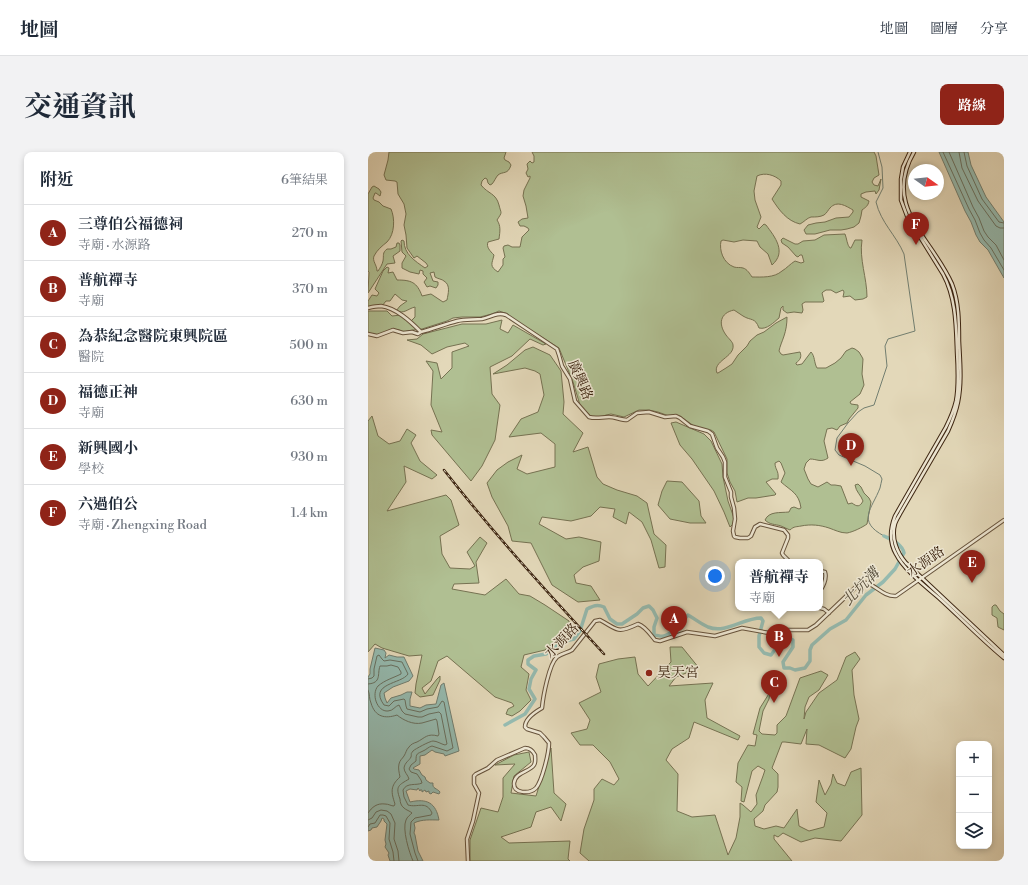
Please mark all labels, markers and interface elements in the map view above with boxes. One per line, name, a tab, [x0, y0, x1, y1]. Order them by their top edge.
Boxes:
text: 地圖	[20, 18, 58, 42]
text: 地圖	[880, 20, 908, 38]
text: 圖層	[930, 20, 958, 38]
text: 分享	[980, 20, 1008, 38]
button: 路線	[940, 84, 1004, 125]
text: 交通資訊	[24, 90, 136, 125]
north arrow	[908, 164, 944, 200]
text: 附近	[40, 169, 74, 191]
text: 6筆結果	[281, 172, 328, 188]
pin: F	[903, 212, 929, 245]
text: 三尊伯公福德祠	[78, 215, 183, 234]
text: A	[48, 225, 58, 241]
text: 270 m	[292, 225, 328, 241]
text: 寺廟 · 水源路	[78, 237, 151, 253]
text: 普航禪寺	[78, 271, 138, 290]
text: B	[48, 281, 58, 297]
text: 370 m	[292, 281, 328, 297]
text: 寺廟	[78, 293, 104, 309]
text: 為恭紀念醫院東興院區	[78, 327, 228, 346]
text: C	[48, 337, 58, 353]
text: 500 m	[290, 337, 328, 353]
text: 醫院	[78, 349, 104, 365]
street label: 廣興路	[564, 357, 596, 403]
text: 福德正神	[78, 383, 138, 402]
text: D	[48, 393, 58, 409]
text: 630 m	[290, 393, 328, 409]
text: 寺廟	[78, 405, 104, 421]
pin: D	[838, 433, 864, 466]
text: 新興國小	[78, 439, 138, 458]
text: E	[48, 449, 58, 465]
text: 930 m	[290, 449, 328, 465]
text: 學校	[78, 461, 104, 477]
text: 六過伯公	[78, 495, 138, 514]
text: F	[48, 505, 58, 521]
text: 1.4 km	[291, 505, 328, 521]
text: 寺廟 · Zhengxing Road	[78, 517, 207, 533]
street label: 水源路	[904, 543, 948, 581]
pin: E	[959, 550, 985, 583]
popup	[735, 559, 823, 611]
water label: 北坑溝	[839, 563, 885, 610]
your location	[705, 566, 725, 586]
text: 普航禪寺	[749, 568, 809, 587]
text: 寺廟	[749, 590, 775, 606]
pin: A	[661, 606, 687, 639]
street label: 水源路	[541, 620, 583, 662]
pin: B	[766, 624, 792, 657]
place label: 昊天宮	[657, 664, 699, 682]
marker: 昊天宮	[644, 668, 654, 678]
pin: C	[761, 670, 787, 703]
map controls	[956, 741, 992, 849]
button: +	[956, 741, 992, 777]
button: −	[956, 777, 992, 813]
button: layers	[956, 813, 992, 849]

